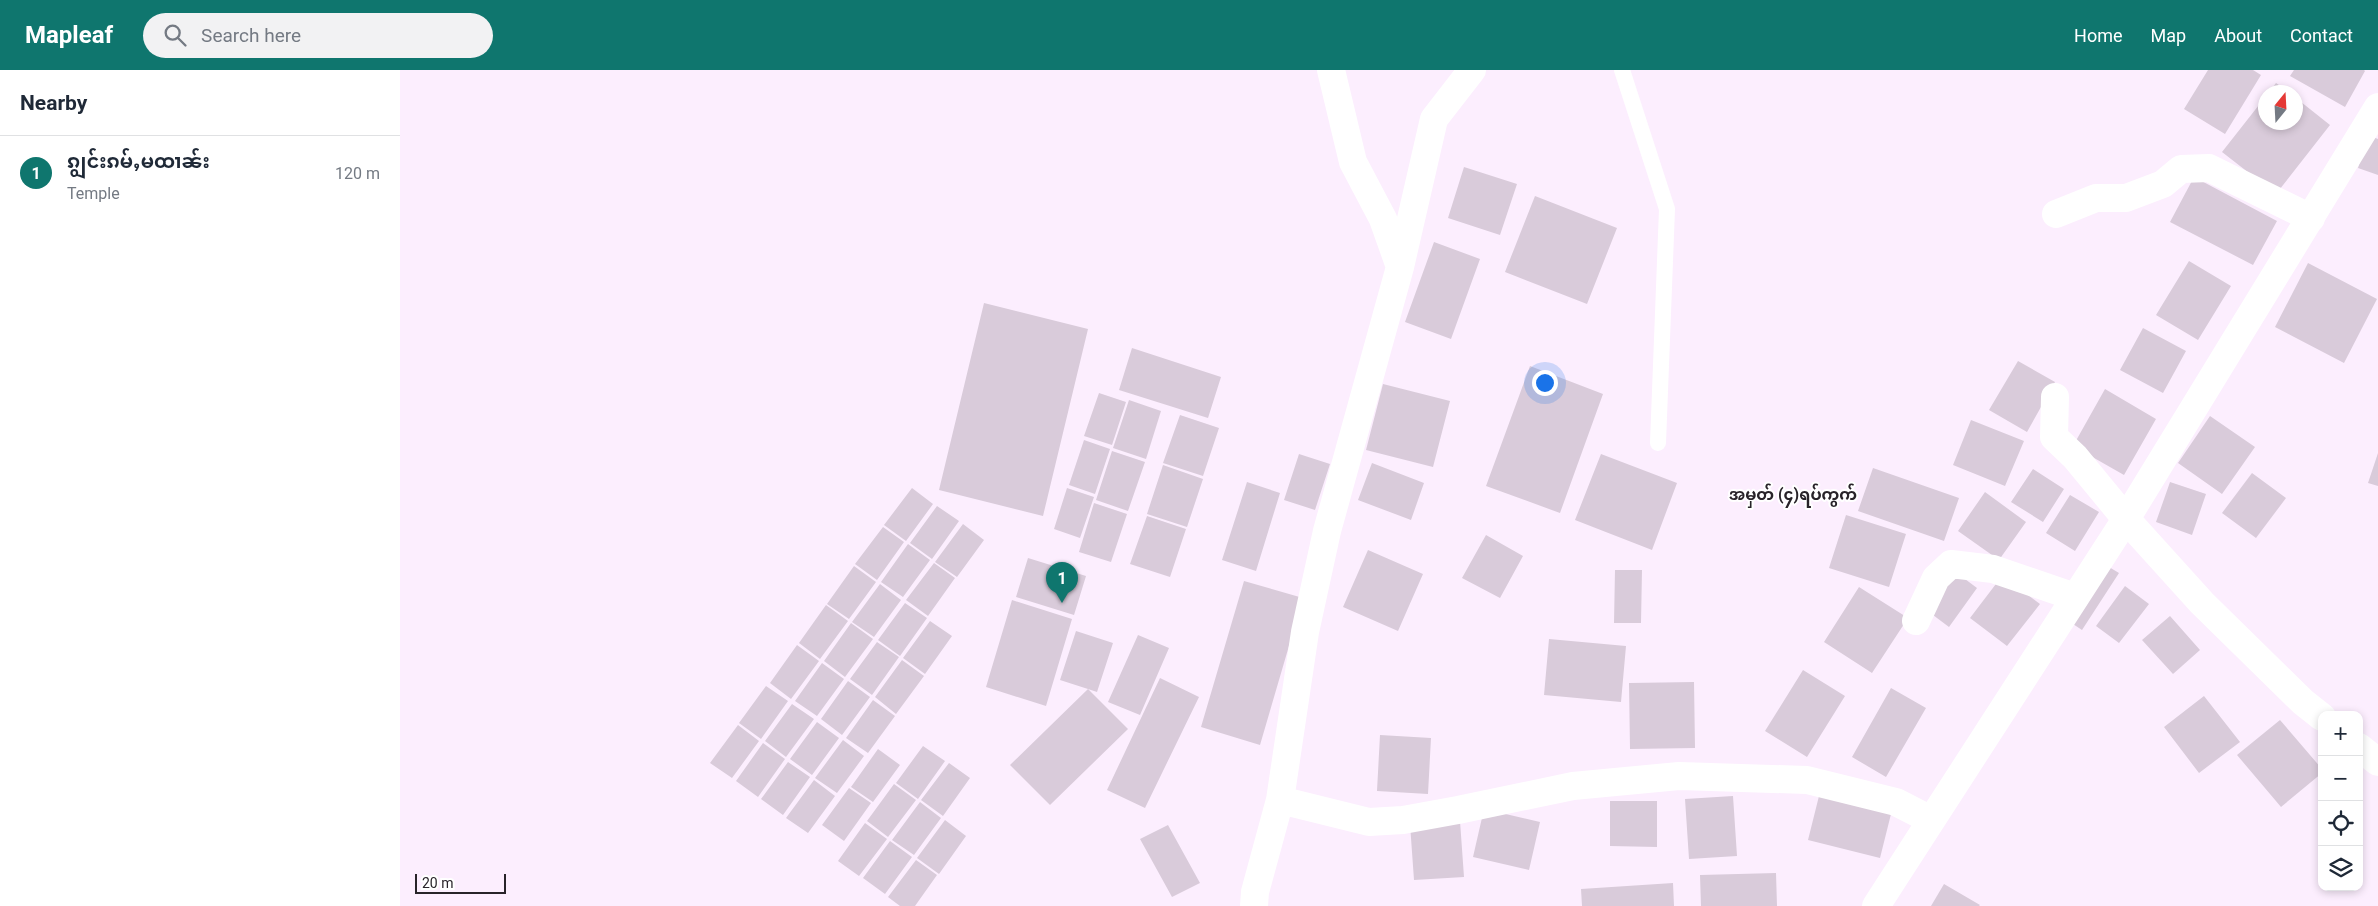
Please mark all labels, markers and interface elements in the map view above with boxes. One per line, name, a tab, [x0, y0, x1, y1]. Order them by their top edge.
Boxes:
search box	[143, 13, 493, 58]
text: Mapleaf	[25, 21, 113, 49]
icon: search	[161, 21, 189, 49]
text: Search here	[201, 24, 301, 47]
text: Home	[2074, 25, 2123, 46]
text: Map	[2151, 25, 2186, 46]
text: About	[2214, 25, 2262, 46]
text: Contact	[2290, 25, 2353, 46]
north arrow	[2258, 85, 2303, 130]
text: Nearby	[20, 91, 87, 115]
text: ၵျွင်းၵမ်ႇမထၢၼ်း	[67, 150, 210, 173]
text: 1	[31, 164, 41, 183]
text: 120 m	[335, 164, 380, 183]
text: Temple	[67, 184, 120, 203]
your location	[1532, 370, 1558, 396]
district label: အမှတ် (၄)ရပ်ကွက်	[1729, 483, 1857, 508]
pin: 1	[1046, 562, 1078, 603]
map controls	[2318, 711, 2363, 891]
button: +	[2318, 711, 2363, 756]
button: −	[2318, 756, 2363, 801]
button: locate	[2318, 801, 2363, 846]
button: layers	[2318, 846, 2363, 891]
scale bar	[415, 871, 506, 894]
text: 20 m	[422, 875, 454, 891]

